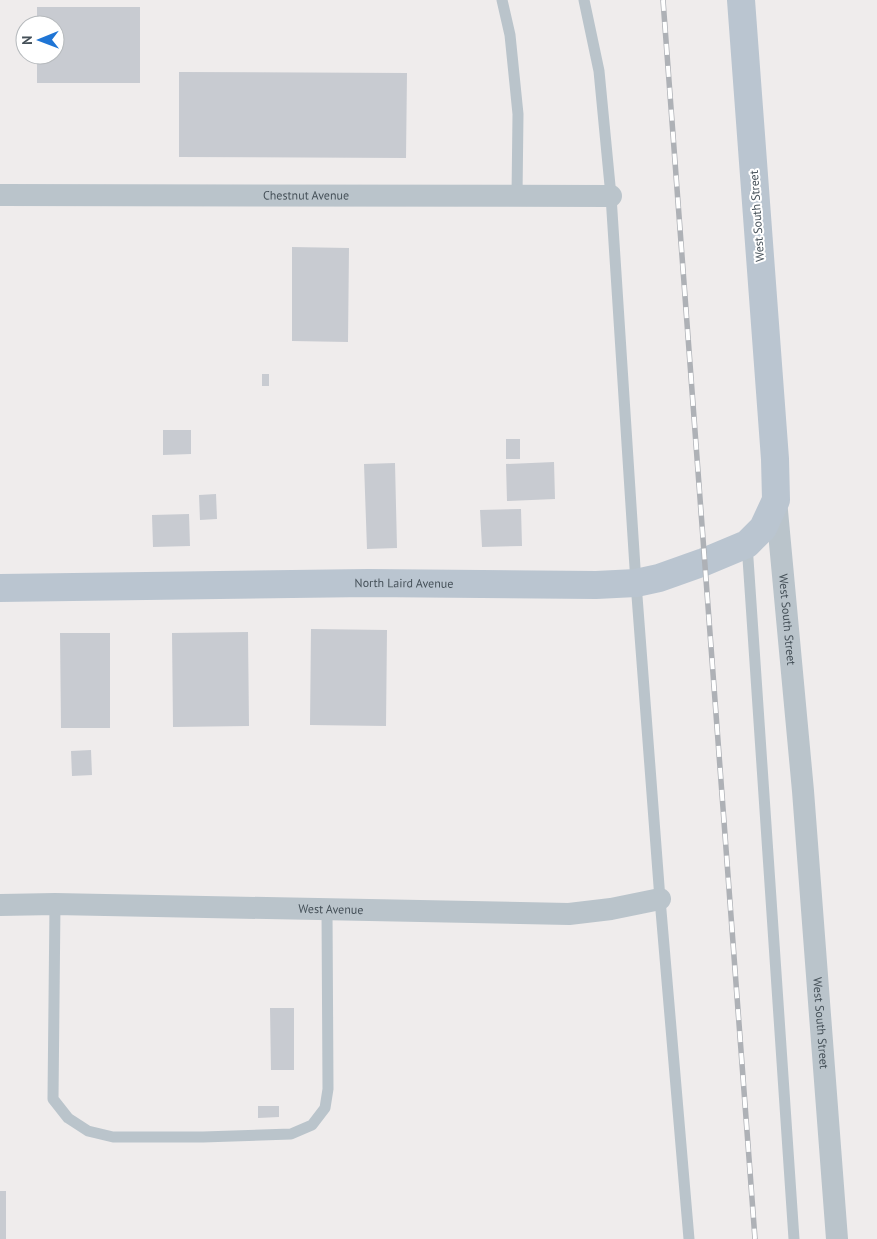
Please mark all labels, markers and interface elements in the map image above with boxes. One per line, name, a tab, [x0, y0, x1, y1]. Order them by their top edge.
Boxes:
north arrow	[15, 15, 65, 65]
text: N	[18, 35, 36, 45]
street label: West South Street	[746, 170, 767, 262]
street label: Chestnut Avenue	[263, 187, 349, 203]
street label: West South Street	[776, 573, 799, 666]
street label: North Laird Avenue	[354, 575, 453, 591]
street label: West Avenue	[298, 901, 364, 917]
street label: West South Street	[810, 977, 832, 1069]

